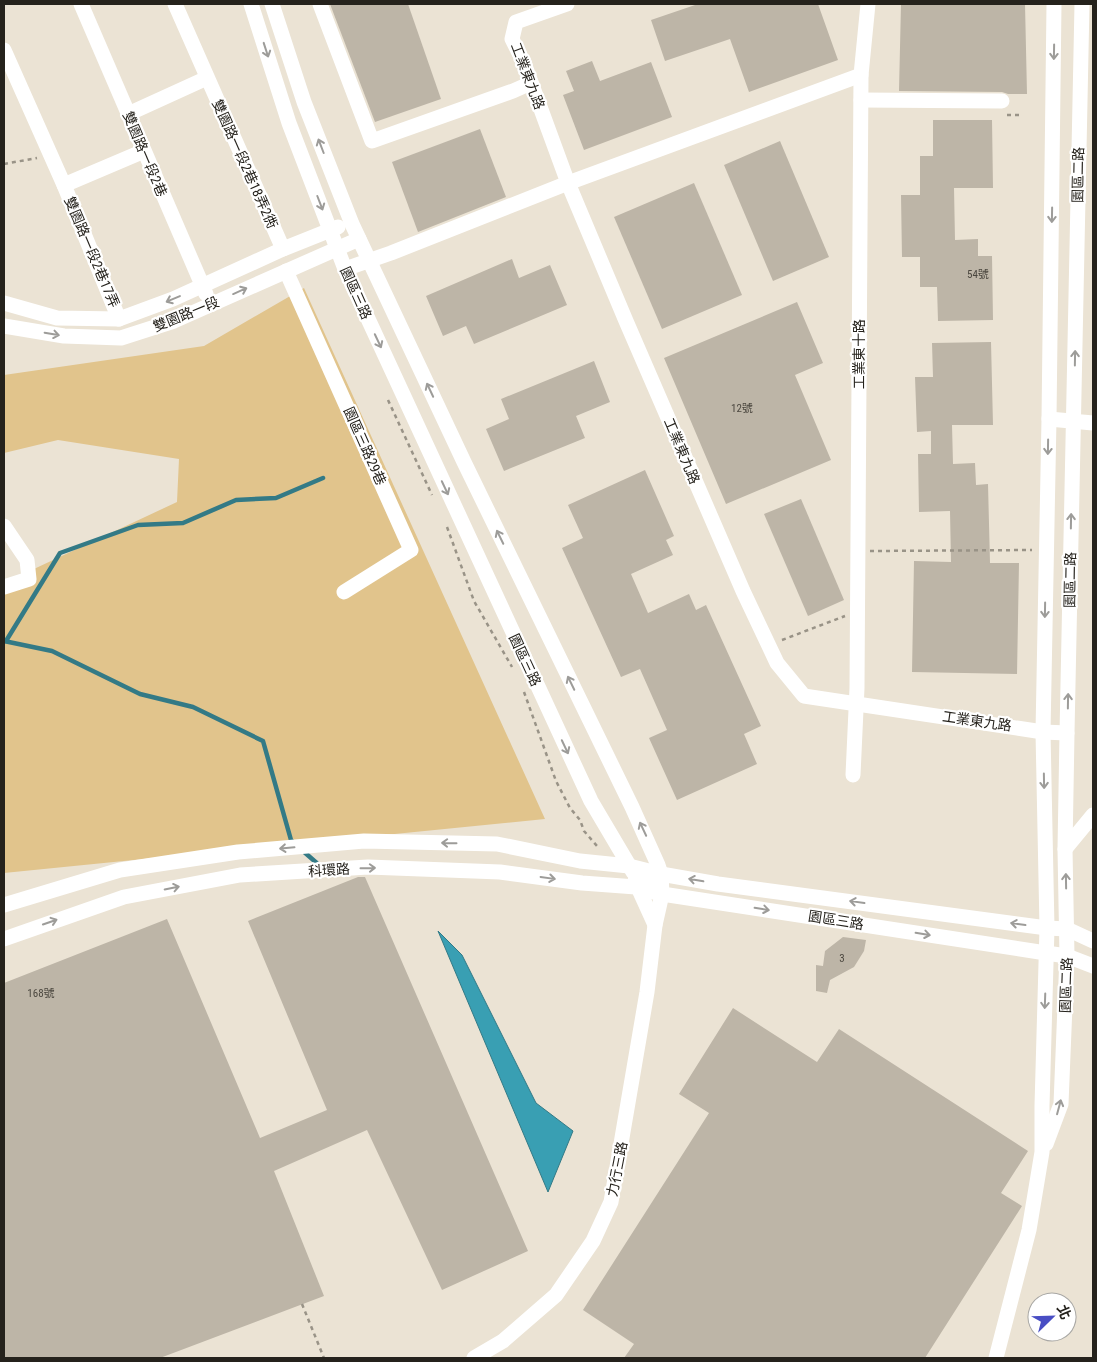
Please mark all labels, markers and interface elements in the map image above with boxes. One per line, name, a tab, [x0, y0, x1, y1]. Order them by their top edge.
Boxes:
street label: 工業東九路	[508, 40, 548, 112]
one-way arrow	[262, 42, 271, 58]
one-way arrow	[1049, 44, 1058, 60]
street label: 雙園路一段2巷18弄2衖	[209, 97, 281, 231]
street label: 雙園路一段2巷	[120, 109, 170, 199]
one-way arrow	[316, 138, 325, 154]
street label: 園區二路	[1070, 147, 1086, 203]
street label: 雙園路一段2巷17弄	[61, 194, 123, 310]
one-way arrow	[316, 195, 325, 211]
one-way arrow	[1047, 207, 1056, 223]
street label: 園區三路	[337, 264, 375, 322]
house number: 54號	[967, 268, 989, 281]
one-way arrow	[232, 286, 247, 296]
street label: 雙園路一段	[151, 293, 221, 335]
one-way arrow	[166, 294, 181, 304]
street label: 工業東十路	[851, 319, 867, 389]
one-way arrow	[43, 330, 59, 340]
one-way arrow	[373, 333, 383, 348]
one-way arrow	[1070, 351, 1080, 367]
one-way arrow	[425, 383, 434, 398]
house number: 12號	[731, 402, 753, 415]
street label: 園區三路29巷	[341, 404, 389, 488]
street label: 工業東九路	[661, 416, 703, 486]
one-way arrow	[1044, 439, 1053, 455]
one-way arrow	[441, 480, 451, 495]
one-way arrow	[1066, 513, 1076, 530]
one-way arrow	[495, 530, 504, 545]
street label: 園區二路	[1062, 552, 1078, 608]
one-way arrow	[1040, 602, 1050, 618]
street label: 園區三路	[506, 631, 544, 689]
one-way arrow	[566, 676, 576, 691]
one-way arrow	[1063, 693, 1072, 709]
street label: 工業東九路	[941, 708, 1013, 734]
one-way arrow	[561, 739, 571, 754]
one-way arrow	[1039, 772, 1048, 788]
one-way arrow	[637, 822, 647, 837]
one-way arrow	[441, 838, 457, 848]
one-way arrow	[279, 843, 295, 853]
street label: 科環路	[307, 861, 351, 879]
one-way arrow	[359, 863, 375, 873]
one-way arrow	[540, 873, 556, 883]
one-way arrow	[1061, 873, 1071, 889]
one-way arrow	[689, 875, 705, 885]
one-way arrow	[163, 883, 179, 893]
one-way arrow	[849, 897, 865, 907]
one-way arrow	[754, 904, 770, 914]
street label: 園區三路	[807, 908, 865, 932]
one-way arrow	[41, 917, 57, 926]
one-way arrow	[1010, 919, 1026, 929]
one-way arrow	[915, 929, 931, 939]
house number: 3	[839, 952, 845, 965]
street label: 園區二路	[1057, 957, 1075, 1013]
house number: 168號	[27, 987, 55, 1000]
one-way arrow	[1040, 993, 1050, 1009]
one-way arrow	[1055, 1099, 1064, 1115]
street label: 力行三路	[604, 1140, 630, 1198]
north arrow	[1027, 1292, 1077, 1342]
text: 北	[1054, 1302, 1074, 1321]

